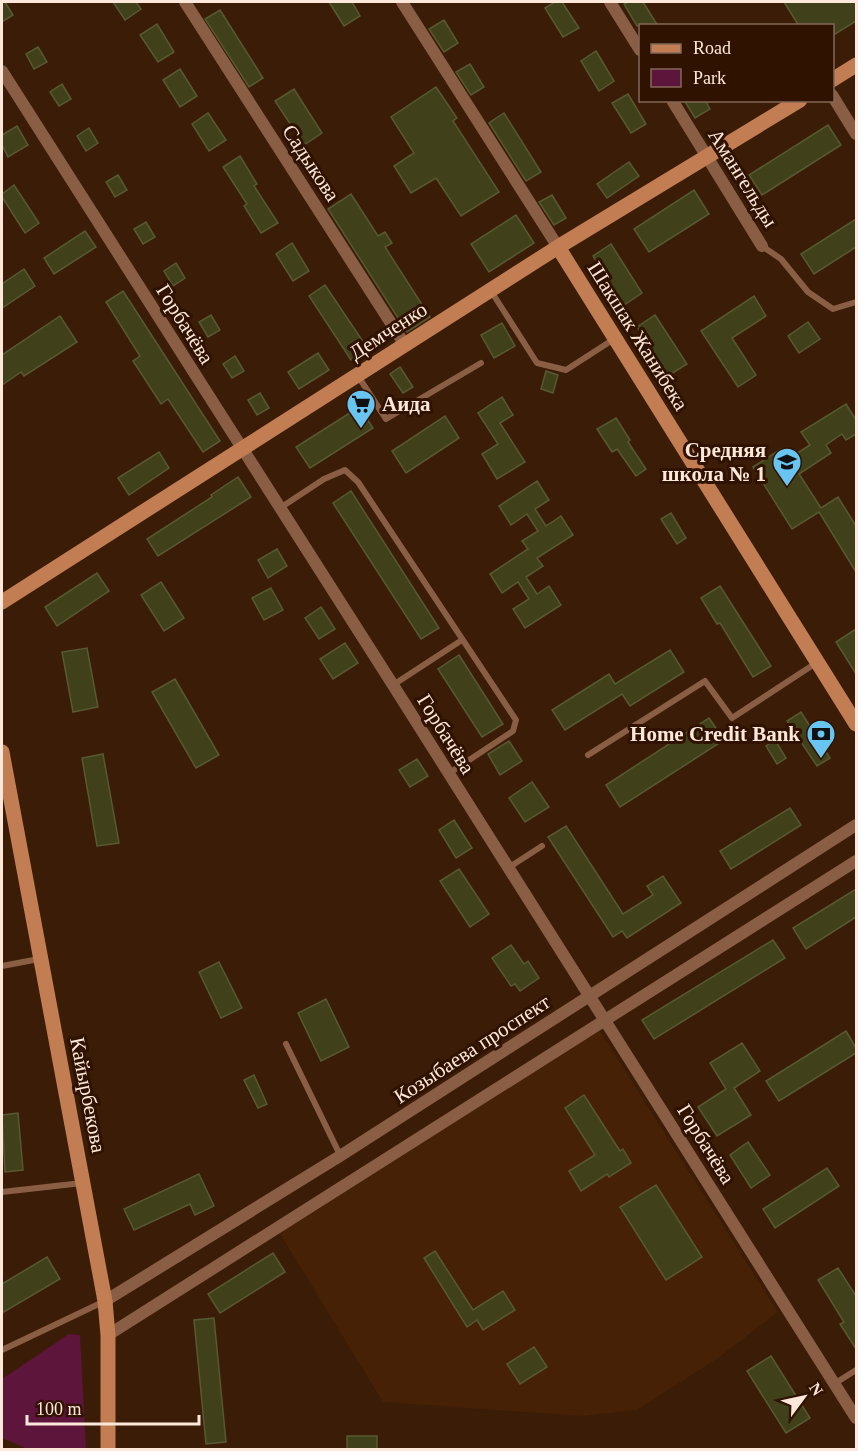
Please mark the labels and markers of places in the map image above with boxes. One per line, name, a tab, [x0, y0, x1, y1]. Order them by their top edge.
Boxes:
supermarket icon: Аида	[345, 388, 377, 430]
place label: Аида	[382, 392, 431, 416]
place label: Средняя школа № 1	[662, 438, 766, 486]
school or university icon: Средняя школа № 1	[771, 446, 803, 488]
bank icon: Home Credit Bank	[805, 718, 837, 760]
place label: Home Credit Bank	[630, 722, 800, 746]

